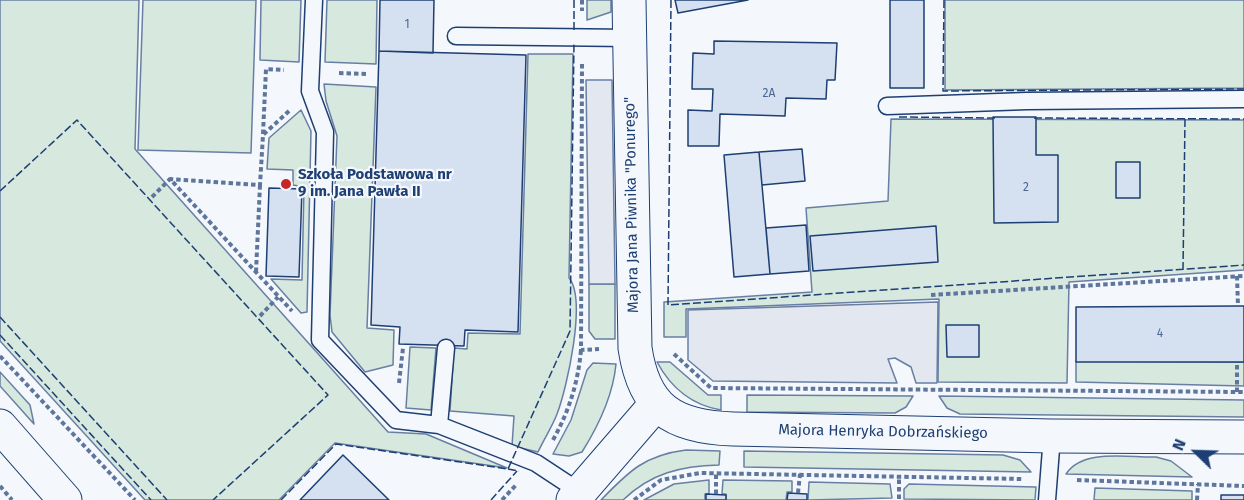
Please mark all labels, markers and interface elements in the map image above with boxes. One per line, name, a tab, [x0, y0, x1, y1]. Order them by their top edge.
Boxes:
house number: 1	[404, 18, 410, 32]
house number: 2A	[763, 87, 775, 101]
street label: Majora Jana Piwnika "Ponurego"	[621, 97, 643, 313]
place label: Szkoła Podstawowa nr 9 im. Jana Pawła II	[298, 166, 452, 201]
marker: Szkoła Podstawowa nr 9 im. Jana Pawła II	[279, 177, 293, 191]
house number: 2	[1023, 181, 1029, 195]
house number: 4	[1157, 327, 1163, 341]
street label: Majora Henryka Dobrzańskiego	[778, 421, 988, 443]
north arrow	[1166, 422, 1226, 482]
text: N	[1168, 436, 1190, 453]

